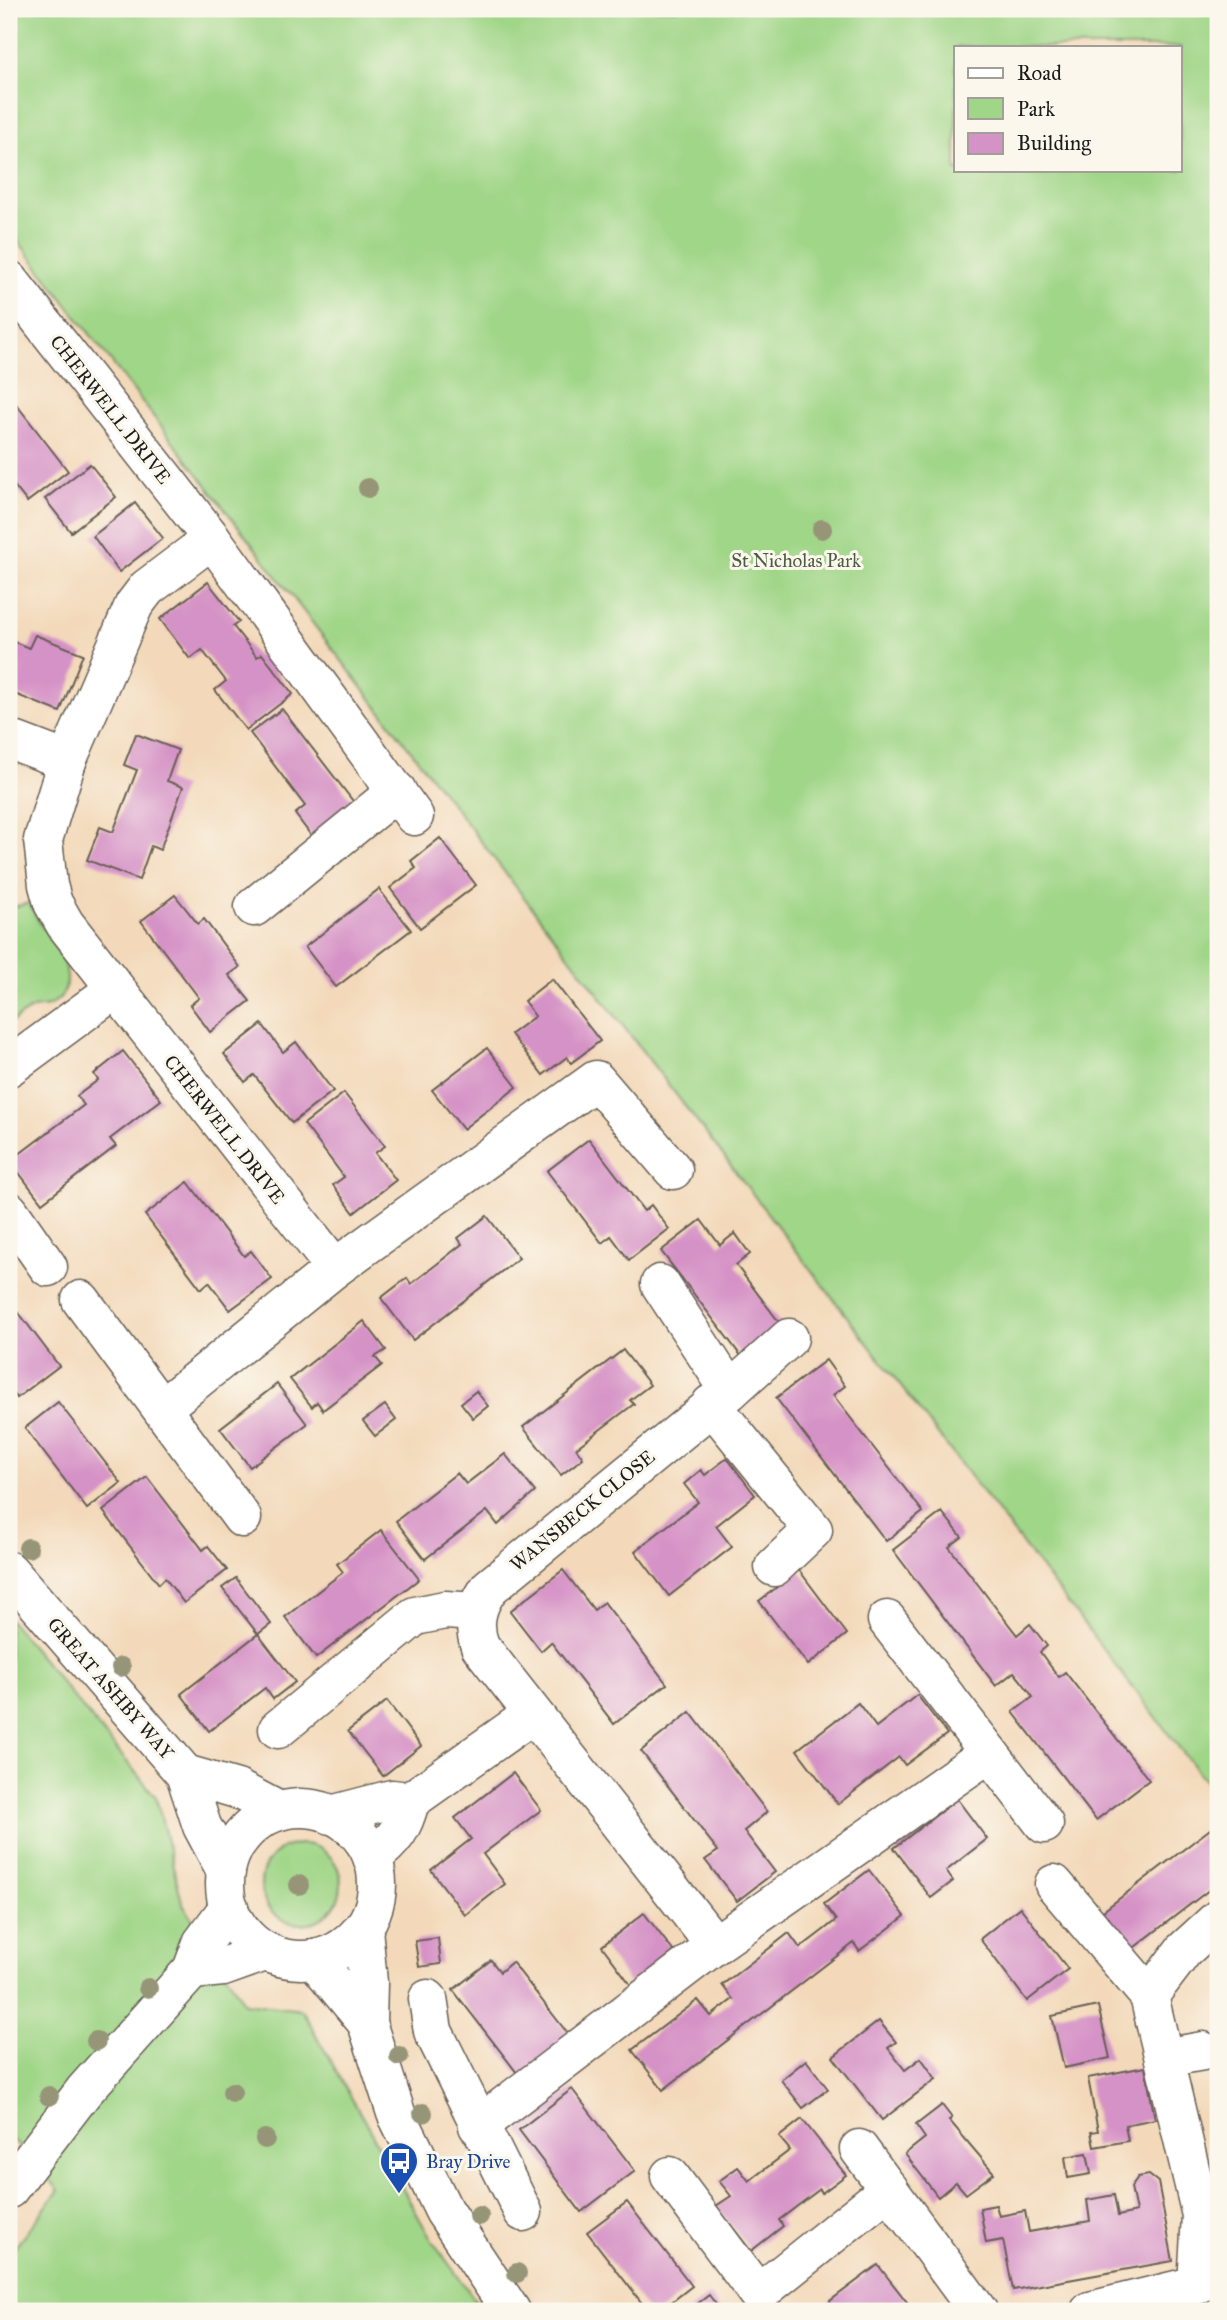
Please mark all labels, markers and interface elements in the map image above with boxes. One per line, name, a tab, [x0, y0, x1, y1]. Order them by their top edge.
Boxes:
legend	[954, 46, 1182, 172]
text: Road	[1017, 60, 1062, 86]
text: Park	[1017, 96, 1055, 122]
text: Building	[1017, 130, 1091, 156]
street label: CHERWELL DRIVE	[45, 330, 176, 489]
park label: St Nicholas Park	[731, 549, 861, 572]
street label: CHERWELL DRIVE	[159, 1050, 290, 1209]
street label: WANSBECK CLOSE	[505, 1445, 660, 1576]
street label: GREAT ASHBY WAY	[43, 1613, 179, 1765]
bus stop icon: Bray Drive	[378, 2140, 420, 2195]
place label: Bray Drive	[426, 2150, 510, 2173]

